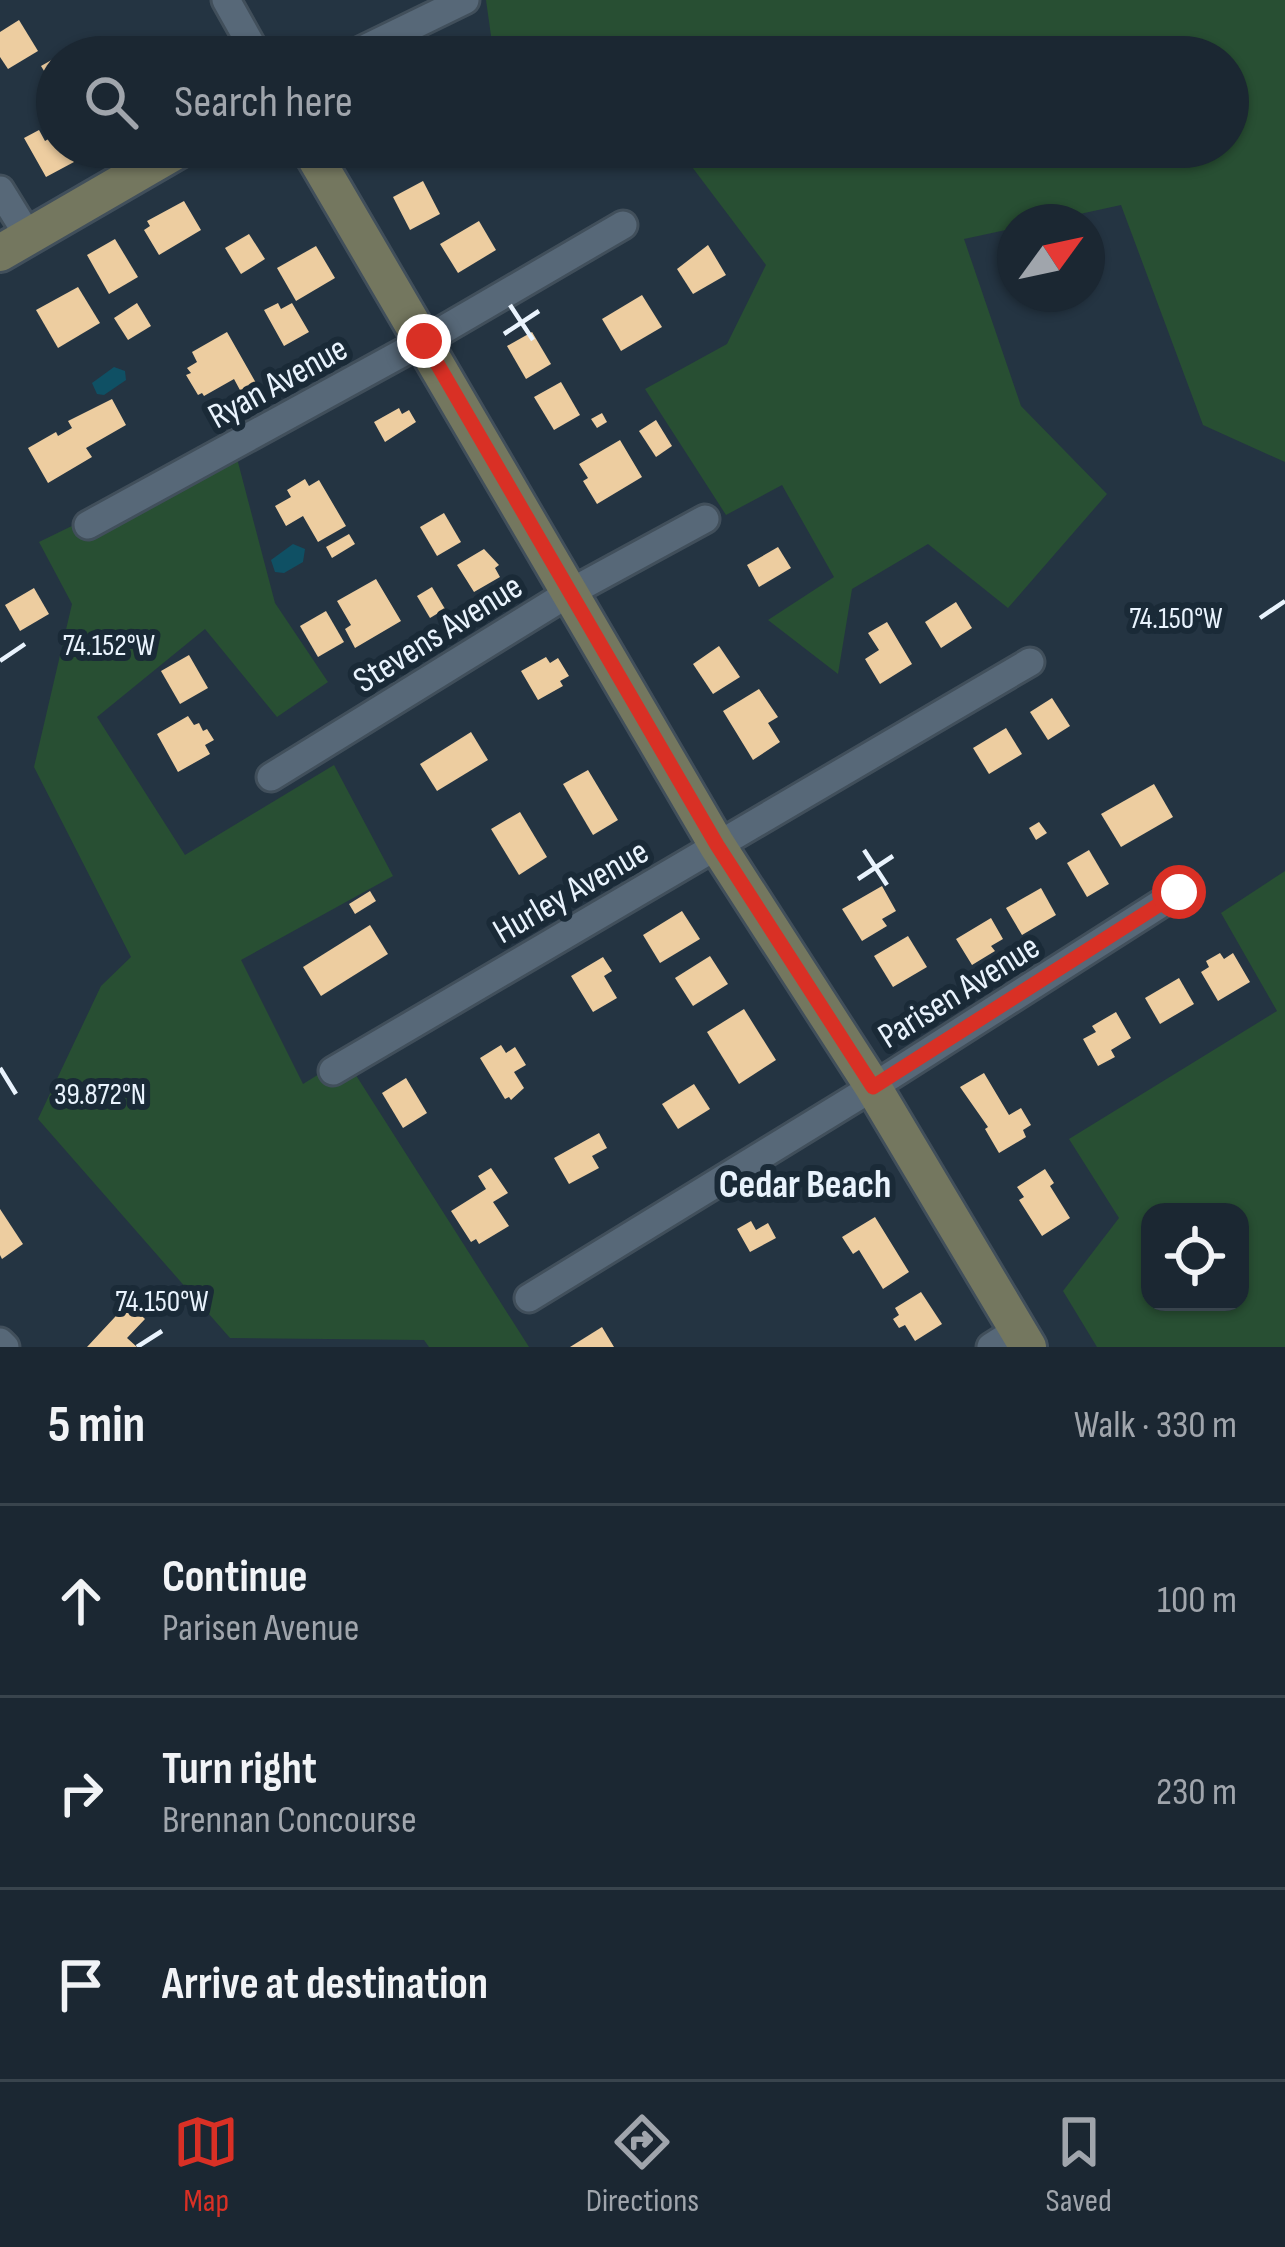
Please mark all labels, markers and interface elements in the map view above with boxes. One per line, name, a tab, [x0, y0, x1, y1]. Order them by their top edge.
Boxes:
search box	[36, 36, 1249, 168]
icon: search	[78, 69, 144, 135]
text: Search here	[174, 75, 353, 130]
north arrow	[997, 204, 1105, 312]
route end	[397, 314, 451, 368]
street label: Ryan Avenue	[201, 327, 355, 439]
street label: Stevens Avenue	[346, 565, 531, 703]
text: 74.150°W	[1129, 601, 1223, 637]
text: 74.152°W	[63, 628, 156, 664]
street label: Hurley Avenue	[486, 830, 657, 954]
route start	[1152, 865, 1206, 919]
street label: Parisen Avenue	[871, 926, 1048, 1059]
text: 39.872°N	[54, 1077, 146, 1113]
district label: Cedar Beach	[719, 1162, 891, 1209]
map controls	[1141, 1203, 1249, 1311]
button: locate	[1141, 1203, 1249, 1311]
text: 74.150°W	[115, 1284, 209, 1320]
text: 5 min	[48, 1395, 145, 1456]
text: Walk · 330 m	[1074, 1402, 1237, 1449]
text: Continue	[162, 1550, 308, 1605]
icon: ahead	[48, 1568, 114, 1634]
text: 100 m	[1157, 1577, 1237, 1624]
text: Parisen Avenue	[162, 1605, 359, 1652]
text: Turn right	[162, 1742, 317, 1797]
icon: right	[48, 1760, 114, 1826]
text: 230 m	[1156, 1769, 1237, 1816]
text: Brennan Concourse	[162, 1797, 417, 1844]
icon: arrive	[48, 1952, 114, 2018]
text: Arrive at destination	[162, 1957, 488, 2012]
tab: Map	[173, 2109, 239, 2221]
tab: Directions	[586, 2109, 699, 2221]
tab: Saved	[1046, 2109, 1112, 2221]

